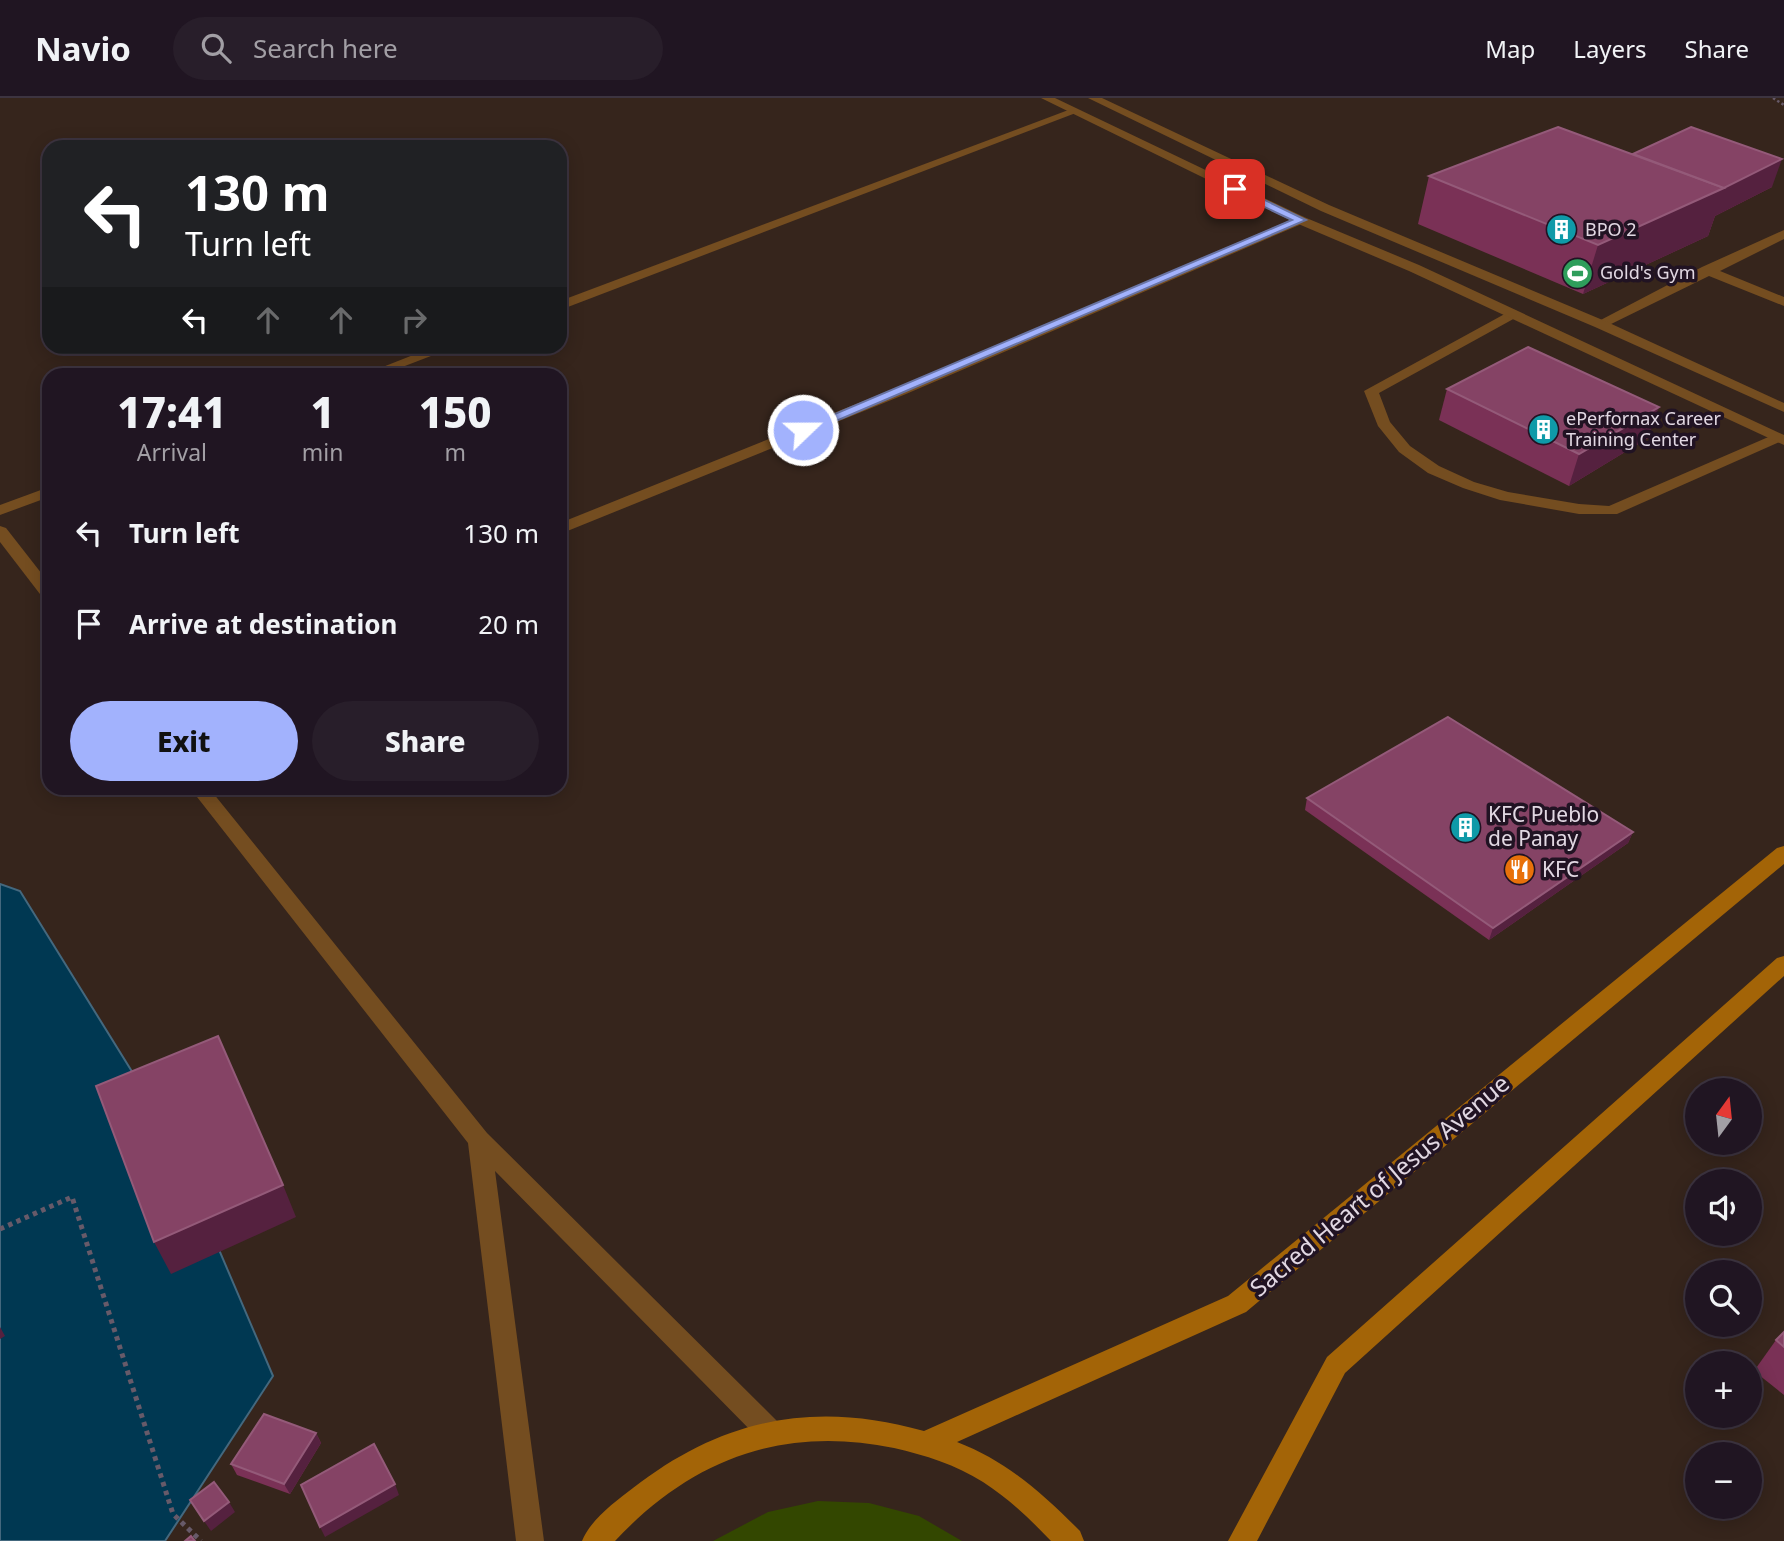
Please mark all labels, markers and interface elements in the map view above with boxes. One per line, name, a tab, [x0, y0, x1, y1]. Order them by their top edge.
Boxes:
search box	[173, 17, 663, 80]
text: Navio	[35, 26, 131, 71]
icon: search	[197, 29, 235, 67]
text: Search here	[253, 30, 398, 66]
text: Map	[1485, 32, 1535, 65]
text: Layers	[1573, 32, 1647, 65]
text: Share	[1685, 32, 1749, 65]
text: 130 m	[185, 159, 330, 225]
pin	[1205, 159, 1265, 219]
icon: left	[70, 168, 161, 259]
icon: arrive	[1216, 170, 1254, 208]
building icon: BPO 2	[1545, 213, 1579, 247]
place label: BPO 2	[1585, 217, 1637, 241]
text: Turn left	[185, 222, 311, 265]
sports icon: Gold's Gym	[1560, 256, 1594, 290]
place label: Gold's Gym	[1600, 260, 1696, 284]
icon: left	[176, 301, 214, 339]
icon: ahead	[249, 301, 287, 339]
icon: ahead	[322, 301, 360, 339]
icon: right	[395, 301, 433, 339]
text: 17:41	[117, 383, 226, 440]
text: 1	[310, 383, 335, 440]
text: 150	[419, 383, 492, 440]
position arrow	[766, 393, 840, 467]
place label: ePerfornax Career Training Center	[1566, 406, 1721, 451]
building icon: ePerfornax Career Training Center	[1526, 412, 1560, 446]
text: Arrival	[137, 436, 207, 468]
text: min	[302, 436, 343, 468]
text: m	[444, 436, 466, 468]
icon: left	[70, 514, 108, 552]
text: Turn left	[129, 515, 240, 551]
text: 130 m	[463, 515, 539, 551]
icon: arrive	[70, 605, 108, 643]
text: Arrive at destination	[129, 606, 398, 642]
text: 20 m	[478, 606, 539, 642]
button: Exit	[70, 701, 298, 781]
button: Share	[312, 701, 539, 781]
place label: KFC Pueblo de Panay	[1488, 800, 1599, 852]
building icon: KFC Pueblo de Panay	[1448, 810, 1482, 844]
restaurant icon: KFC	[1502, 853, 1536, 887]
place label: KFC	[1542, 855, 1579, 883]
street label: Sacred Heart of Jesus Avenue	[1242, 1066, 1516, 1303]
north arrow	[1685, 1078, 1762, 1155]
map controls	[1685, 1078, 1762, 1519]
button: sound	[1685, 1169, 1762, 1246]
button: search	[1685, 1260, 1762, 1337]
button: +	[1685, 1351, 1762, 1428]
button: −	[1685, 1442, 1762, 1519]

